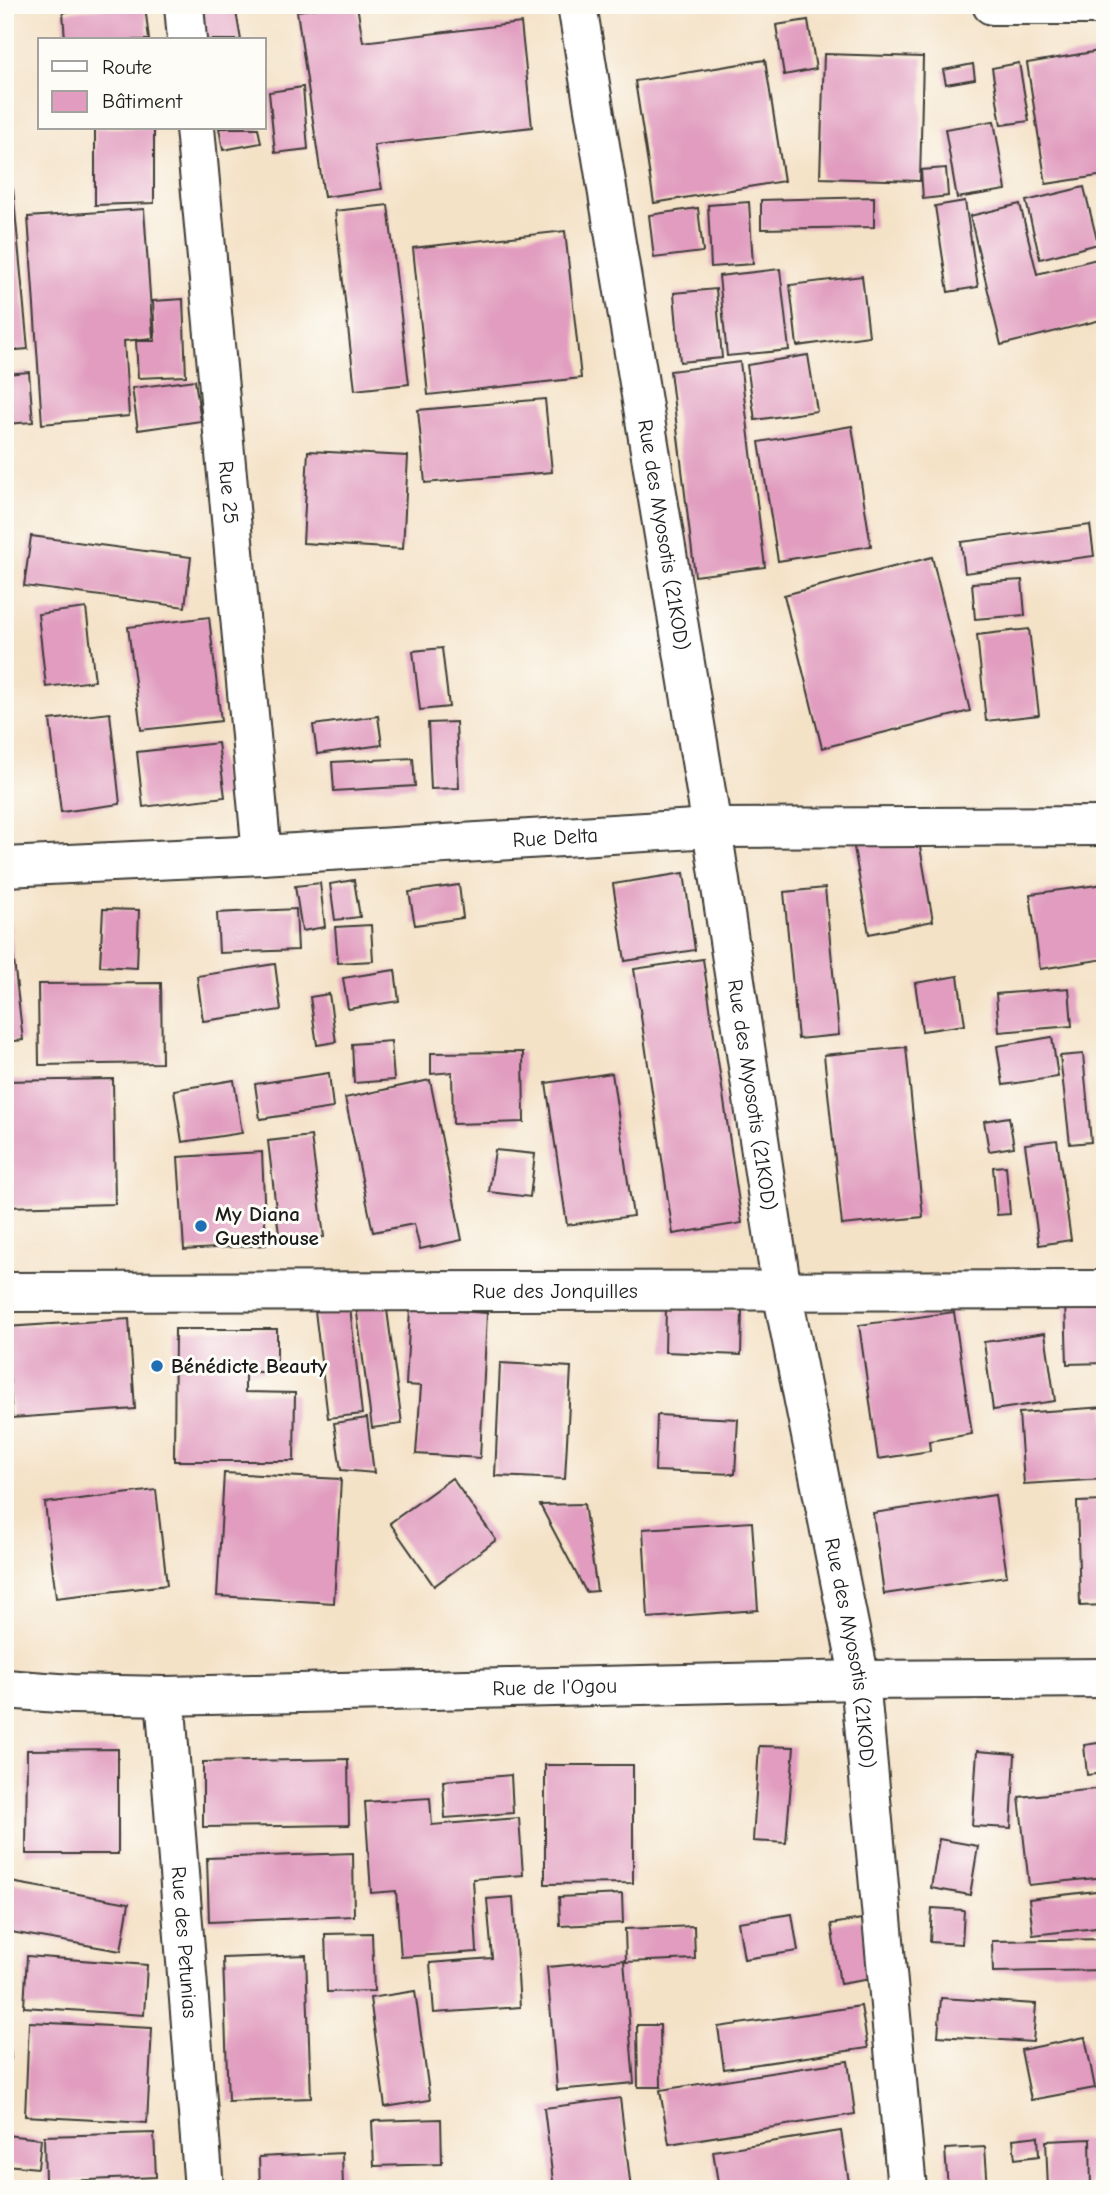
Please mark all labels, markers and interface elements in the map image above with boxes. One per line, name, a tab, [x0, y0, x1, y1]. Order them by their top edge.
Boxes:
legend	[38, 38, 266, 130]
text: Route	[102, 55, 152, 79]
text: Bâtiment	[102, 89, 183, 113]
street label: Rue des Myosotis (21KOD)	[633, 418, 695, 652]
street label: Rue 25	[214, 460, 243, 525]
street label: Rue Delta	[512, 823, 599, 852]
street label: Rue des Myosotis (21KOD)	[723, 978, 782, 1212]
place label: My Diana Guesthouse	[215, 1202, 319, 1250]
marker: My Diana Guesthouse	[193, 1218, 209, 1234]
street label: Rue des Jonquilles	[472, 1279, 638, 1303]
place label: Bénédicte Beauty	[171, 1354, 328, 1378]
marker: Bénédicte Beauty	[149, 1358, 165, 1374]
street label: Rue des Myosotis (21KOD)	[820, 1536, 880, 1770]
street label: Rue de l'Ogou	[492, 1674, 617, 1700]
street label: Rue des Petunias	[167, 1865, 202, 2019]

